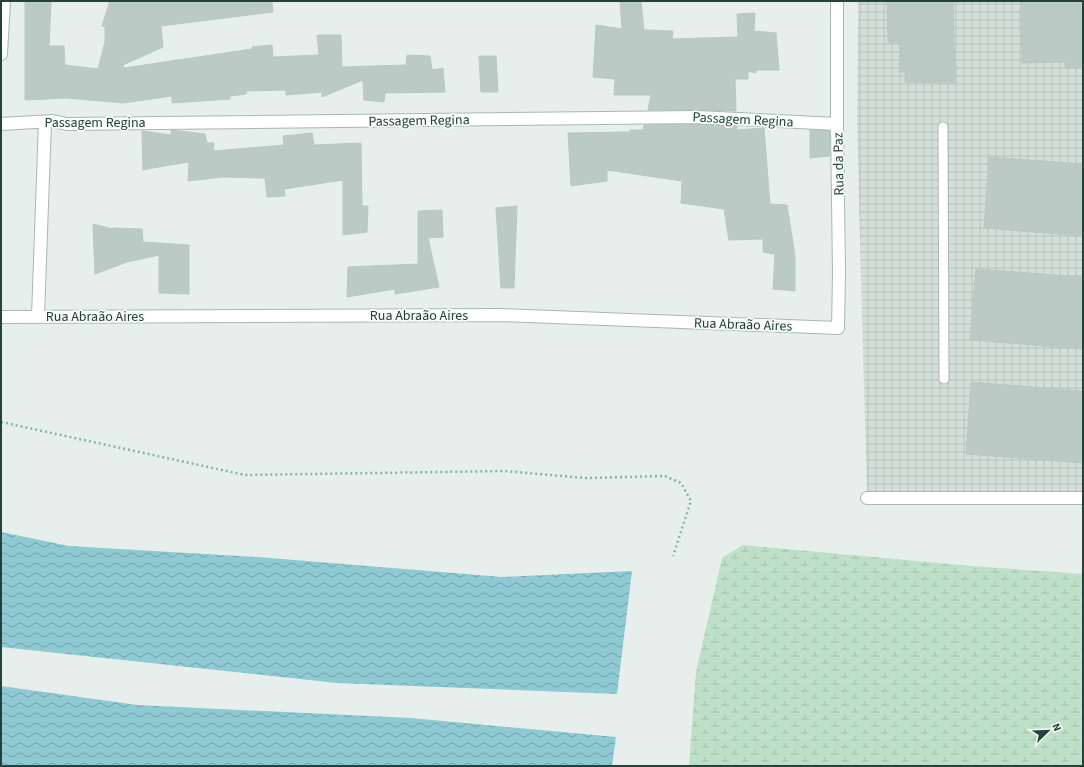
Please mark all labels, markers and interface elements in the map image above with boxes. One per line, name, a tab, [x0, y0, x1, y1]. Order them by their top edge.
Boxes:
street label: Passagem Regina	[692, 107, 794, 133]
street label: Passagem Regina	[368, 110, 470, 132]
street label: Passagem Regina	[44, 113, 146, 133]
street label: Rua da Paz	[828, 132, 850, 196]
street label: Rua Abraão Aires	[370, 306, 468, 326]
street label: Rua Abraão Aires	[46, 307, 144, 327]
street label: Rua Abraão Aires	[693, 313, 793, 337]
north arrow	[1028, 711, 1068, 751]
text: N	[1048, 721, 1065, 734]

